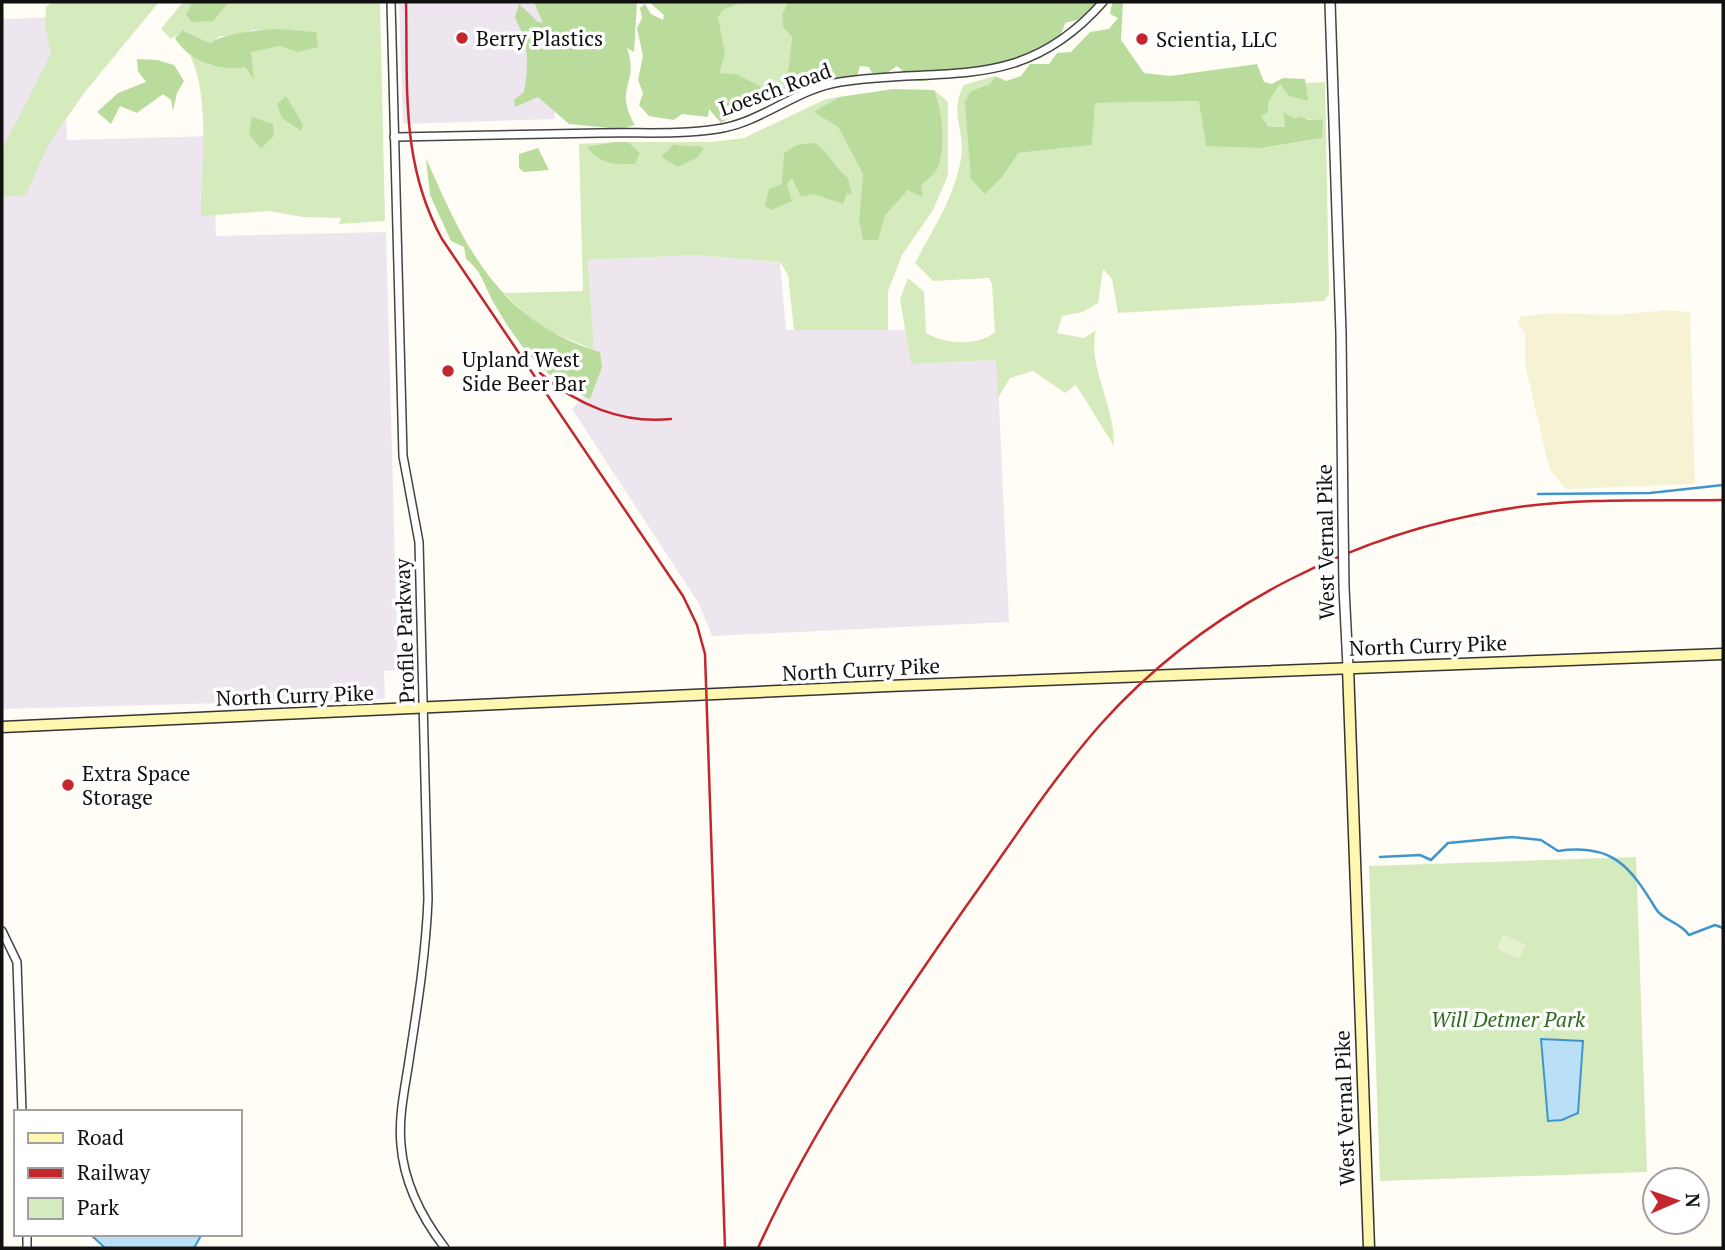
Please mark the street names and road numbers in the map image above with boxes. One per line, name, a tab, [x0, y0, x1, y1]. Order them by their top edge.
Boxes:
street label: Loesch Road	[715, 56, 835, 122]
street label: West Vernal Pike	[1310, 464, 1340, 620]
street label: Profile Parkway	[387, 558, 421, 704]
street label: North Curry Pike	[1349, 628, 1507, 662]
street label: North Curry Pike	[781, 651, 941, 687]
street label: North Curry Pike	[216, 678, 374, 712]
street label: West Vernal Pike	[1327, 1030, 1361, 1186]

